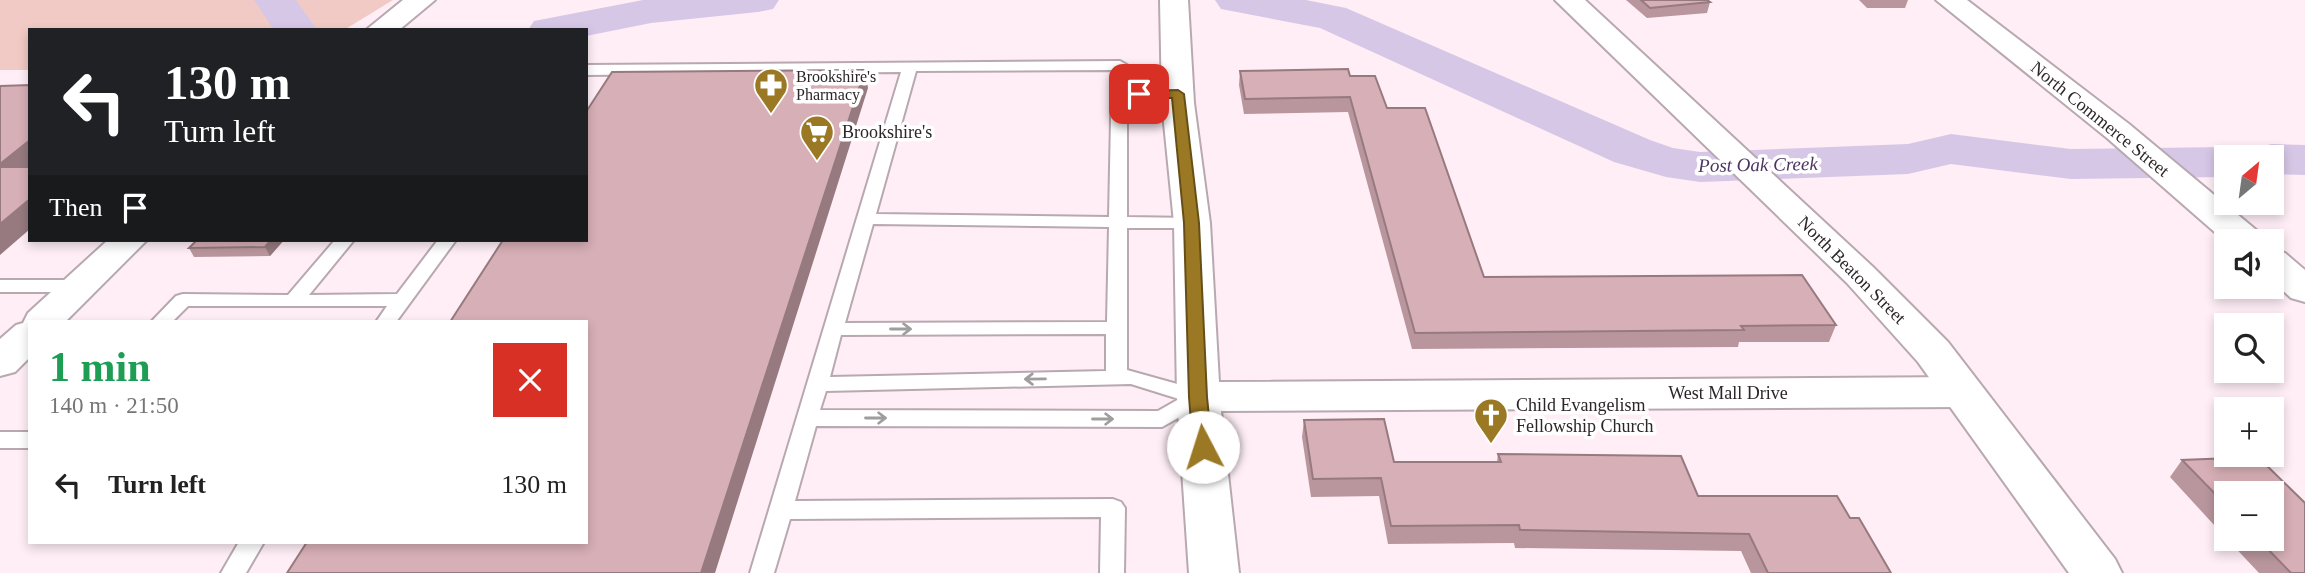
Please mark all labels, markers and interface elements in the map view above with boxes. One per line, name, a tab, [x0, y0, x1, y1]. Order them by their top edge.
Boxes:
text: 130 m	[164, 55, 291, 110]
icon: left	[49, 56, 140, 147]
street label: North Commerce Street	[2027, 57, 2173, 181]
pin	[1109, 64, 1169, 124]
pharmacy icon: Brookshire's Pharmacy	[752, 66, 790, 115]
place label: Brookshire's Pharmacy	[796, 68, 876, 104]
icon: arrive	[1120, 75, 1158, 113]
text: Turn left	[164, 113, 276, 149]
supermarket icon: Brookshire's	[798, 113, 836, 162]
place label: Brookshire's	[842, 122, 932, 142]
north arrow	[2214, 145, 2284, 215]
map controls	[2214, 145, 2284, 551]
water label: Post Oak Creek	[1697, 153, 1819, 176]
icon: arrive	[116, 189, 154, 227]
text: Then	[49, 193, 102, 222]
street label: North Beaton Street	[1794, 212, 1910, 328]
button: sound	[2214, 229, 2284, 299]
button: search	[2214, 313, 2284, 383]
one-way arrow	[889, 322, 912, 336]
button: close	[493, 343, 567, 417]
text: 1 min	[49, 344, 151, 390]
one-way arrow	[1024, 373, 1047, 386]
street label: West Mall Drive	[1668, 383, 1788, 403]
text: 140 m · 21:50	[49, 393, 179, 418]
place label: Child Evangelism Fellowship Church	[1516, 395, 1654, 436]
church icon: Child Evangelism Fellowship Church	[1472, 396, 1510, 445]
button: +	[2214, 397, 2284, 467]
position arrow	[1166, 410, 1240, 484]
one-way arrow	[864, 411, 887, 425]
one-way arrow	[1091, 412, 1114, 426]
icon: left	[49, 466, 87, 504]
text: Turn left	[108, 470, 206, 499]
text: 130 m	[501, 470, 567, 499]
button: −	[2214, 481, 2284, 551]

